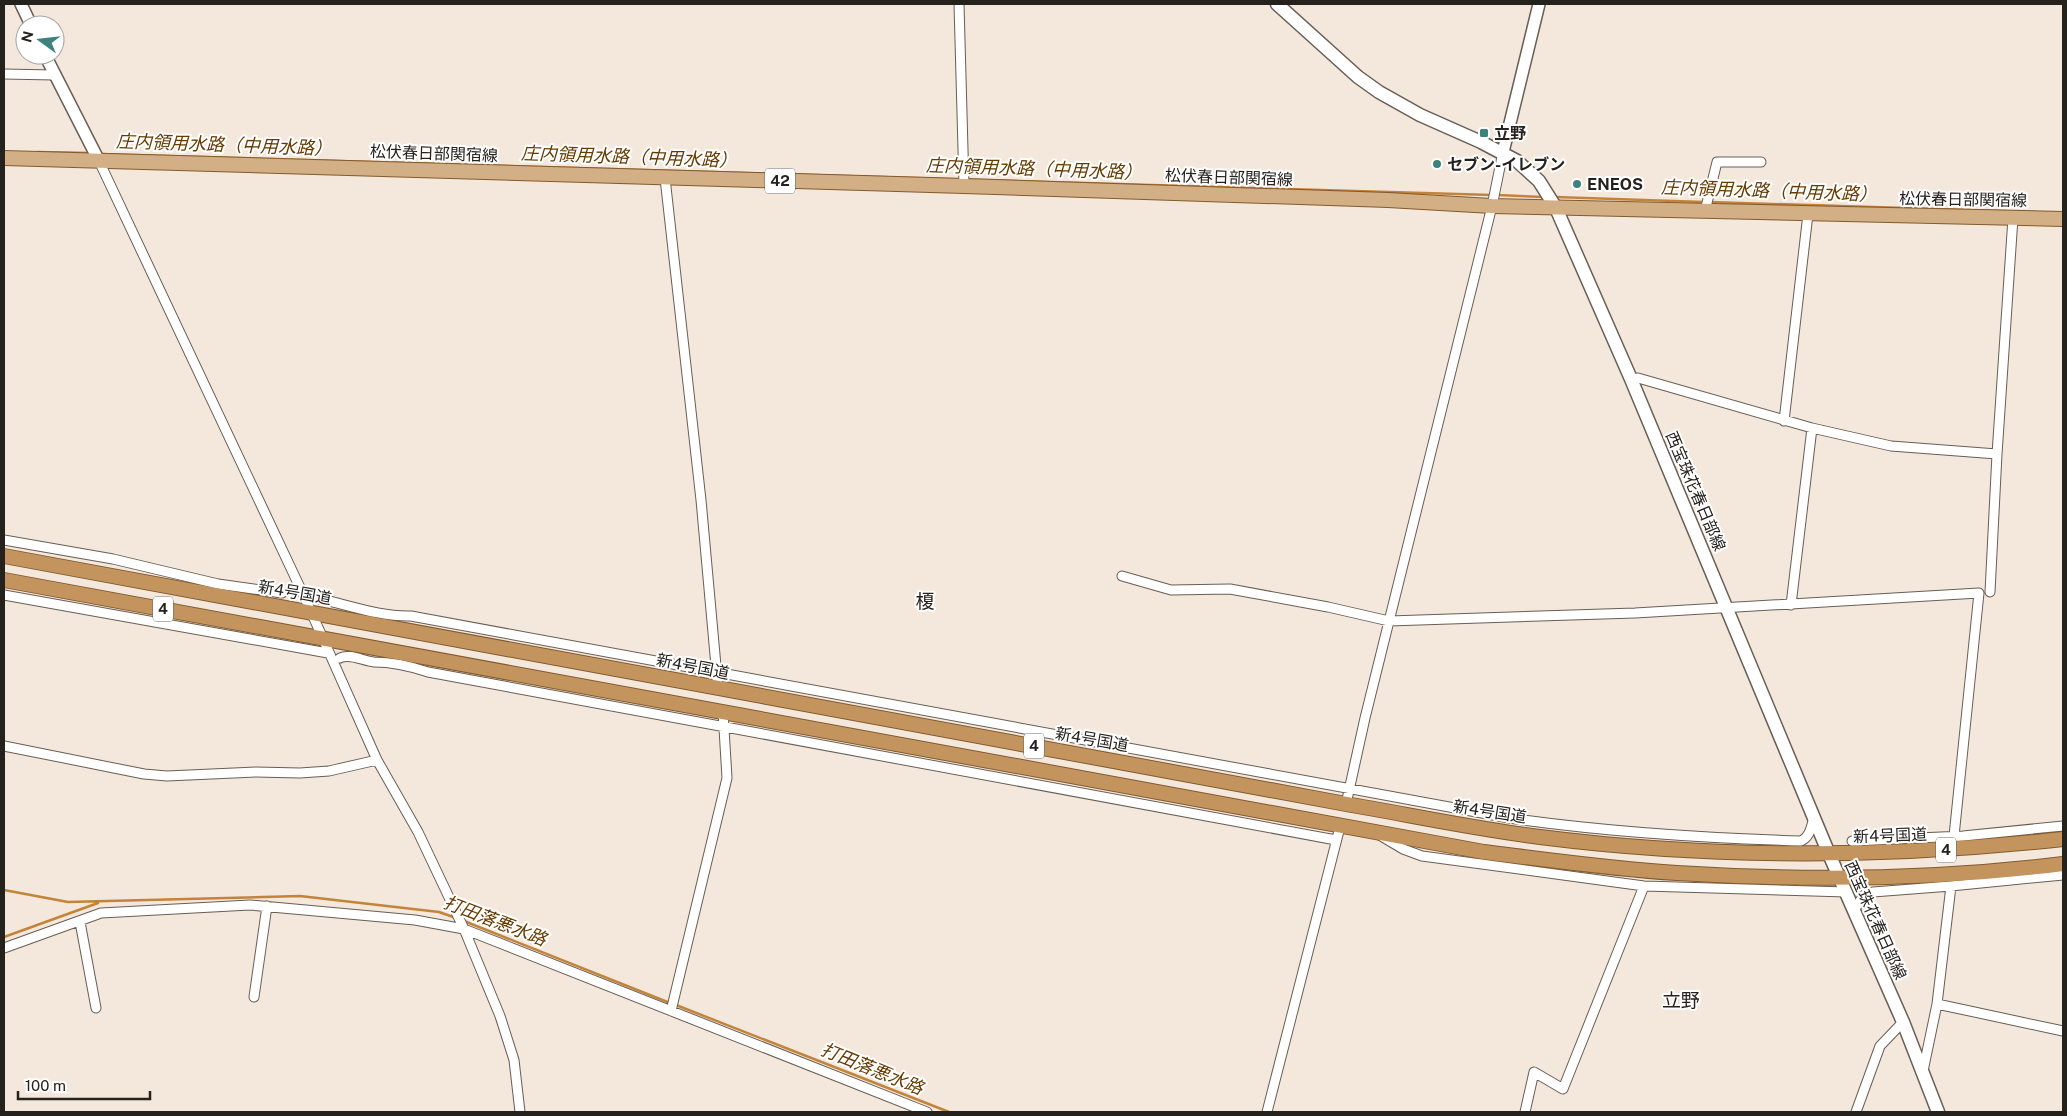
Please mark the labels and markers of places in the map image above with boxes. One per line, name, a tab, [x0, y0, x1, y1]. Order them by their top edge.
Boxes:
place label: 立野	[1494, 124, 1526, 143]
marker: 立野	[1478, 127, 1490, 139]
place label: セブン-イレブン	[1447, 155, 1565, 174]
marker: セブン-イレブン	[1431, 158, 1443, 170]
place label: ENEOS	[1587, 175, 1643, 194]
marker: ENEOS	[1571, 178, 1583, 190]

